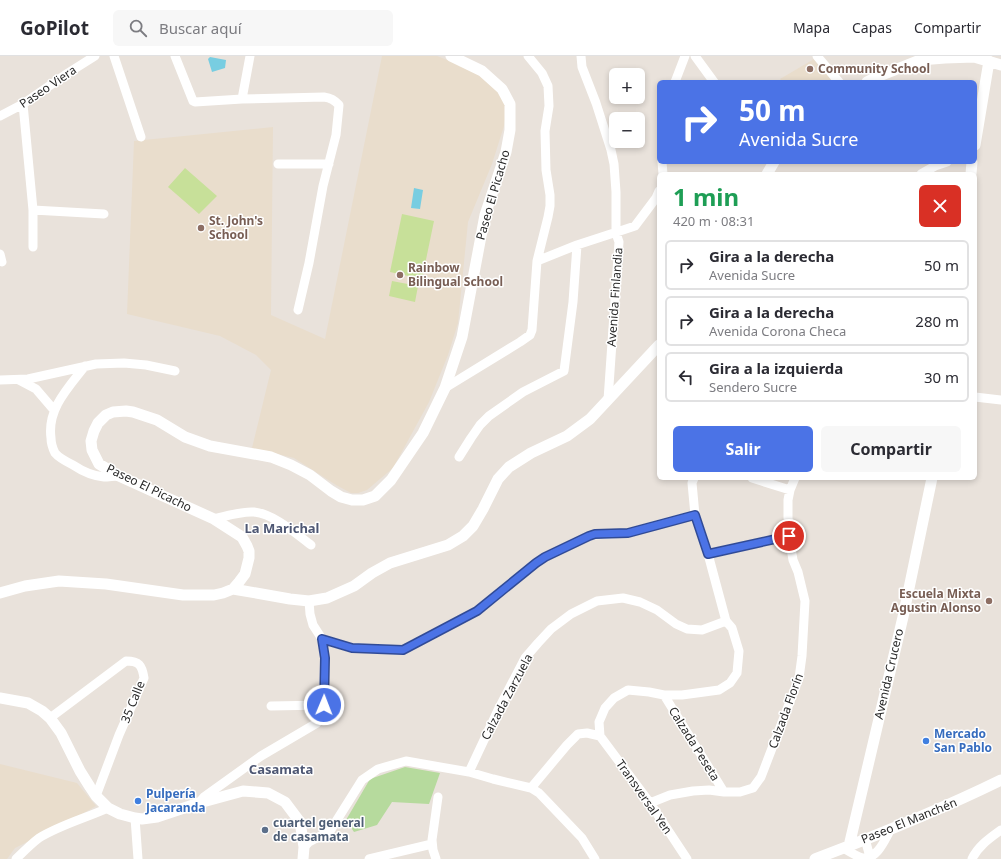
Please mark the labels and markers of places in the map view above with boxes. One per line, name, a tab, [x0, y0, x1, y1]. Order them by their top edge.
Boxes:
place label: Community School	[818, 60, 930, 77]
marker: Community School	[805, 64, 815, 74]
place label: St. John's School	[209, 212, 263, 243]
marker: St. John's School	[196, 223, 206, 233]
place label: Rainbow Bilingual School	[408, 259, 503, 290]
marker: Rainbow Bilingual School	[395, 270, 405, 280]
pin	[772, 519, 806, 553]
place label: Escuela Mixta Agustin Alonso	[891, 585, 981, 616]
marker: Escuela Mixta Agustin Alonso	[984, 596, 994, 606]
place label: Mercado San Pablo	[934, 725, 992, 756]
marker: Mercado San Pablo	[921, 736, 931, 746]
place label: Pulpería Jacaranda	[145, 785, 205, 816]
marker: Pulpería Jacaranda	[133, 796, 143, 806]
place label: cuartel general de casamata	[273, 814, 364, 845]
marker: cuartel general de casamata	[260, 825, 270, 835]

